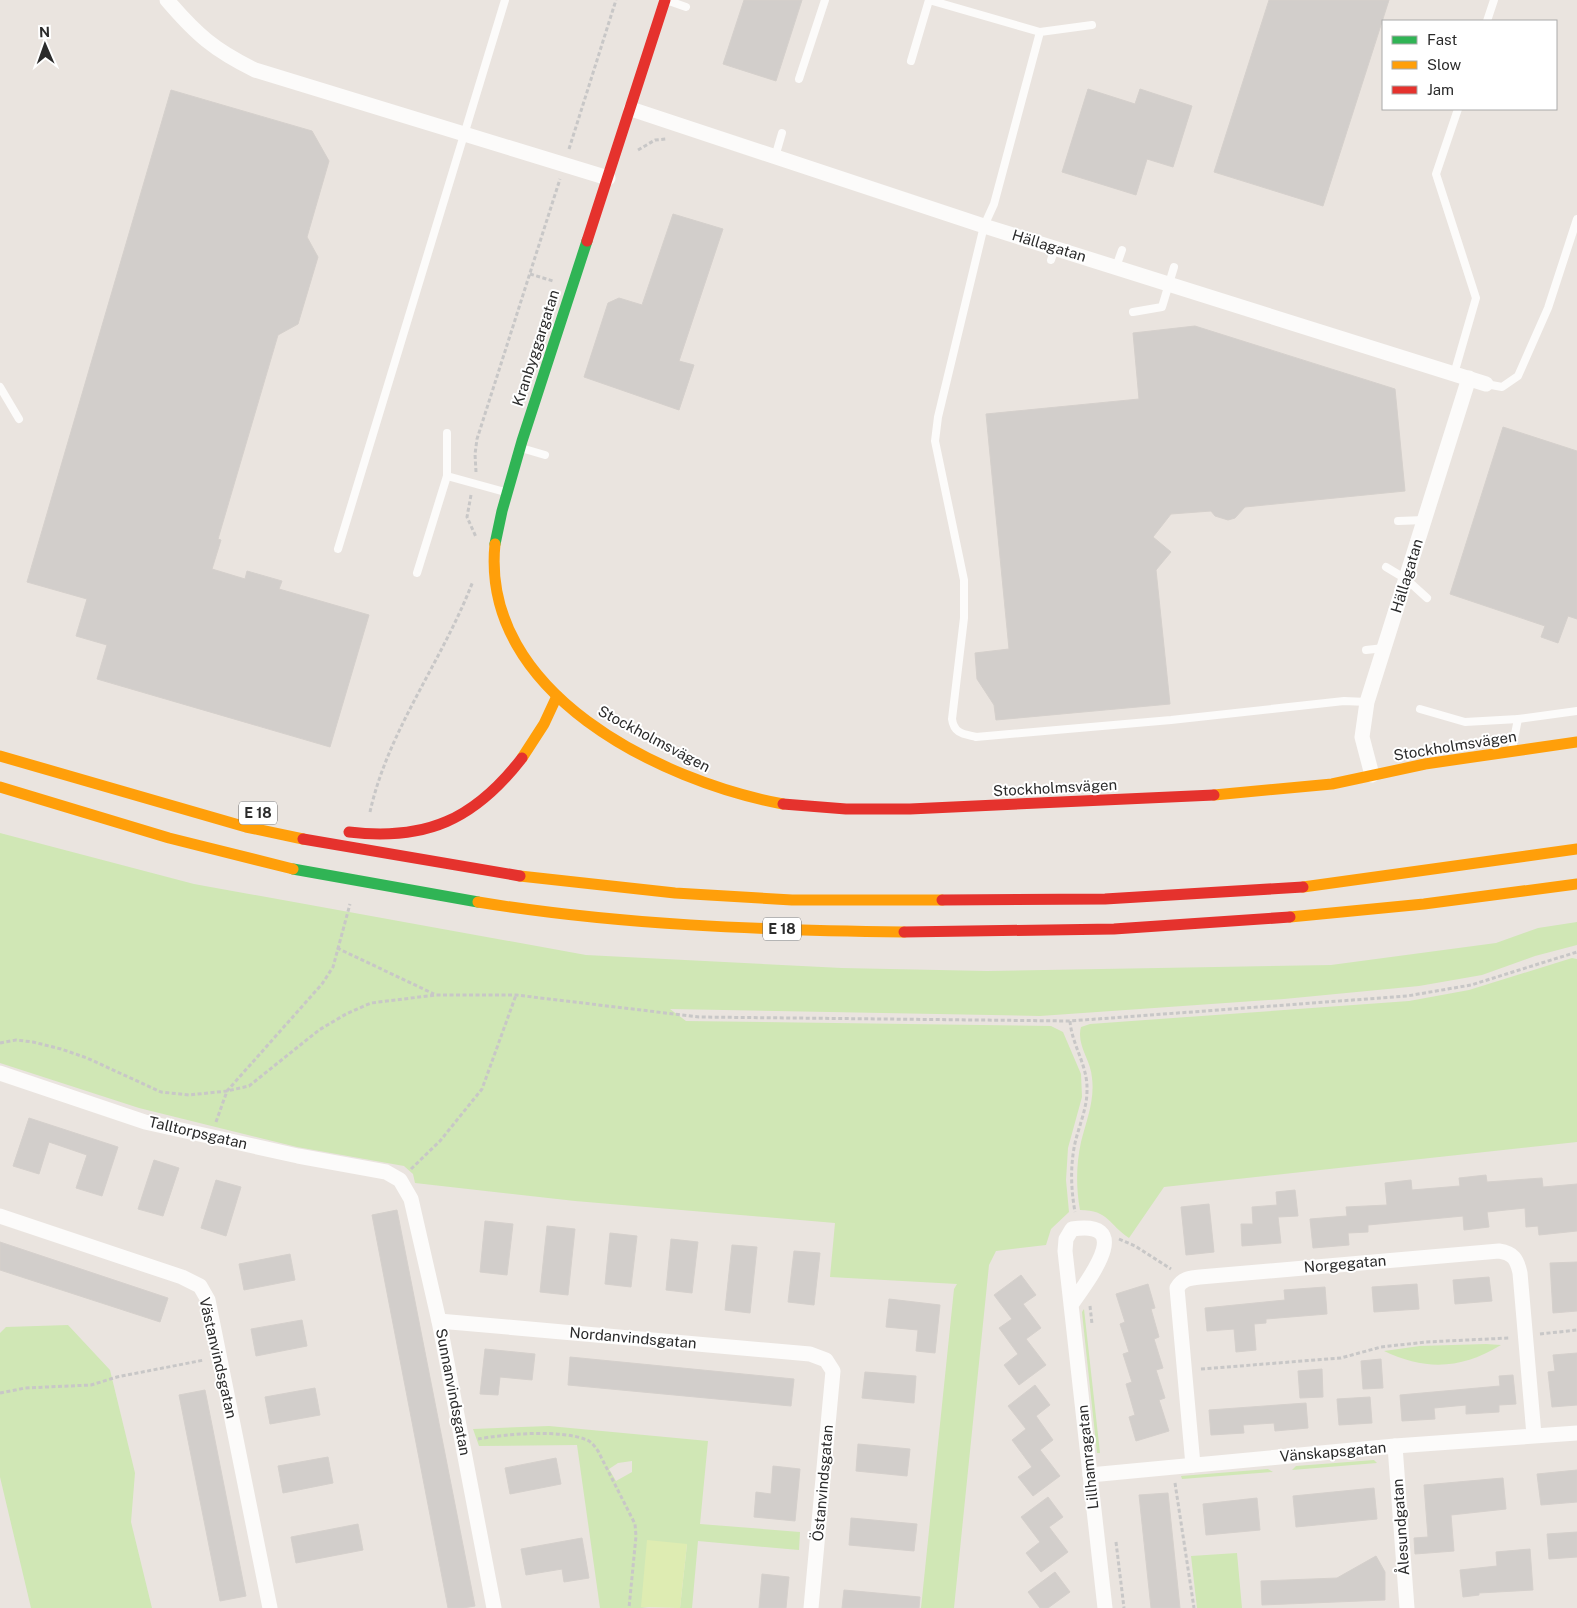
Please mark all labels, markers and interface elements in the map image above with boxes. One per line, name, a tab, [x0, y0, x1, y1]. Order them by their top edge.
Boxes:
north arrow	[20, 20, 70, 70]
legend	[1382, 20, 1557, 110]
text: N	[39, 24, 50, 40]
text: Fast	[1427, 31, 1457, 48]
text: Slow	[1427, 56, 1462, 73]
text: Jam	[1427, 81, 1454, 98]
street label: Hällagatan	[1010, 226, 1088, 265]
street label: Kranbyggargatan	[509, 287, 562, 408]
street label: Hällagatan	[1387, 537, 1426, 615]
street label: Stockholmsvägen	[595, 702, 713, 775]
street label: Stockholmsvägen	[1392, 727, 1518, 764]
street label: Stockholmsvägen	[992, 776, 1118, 799]
road number: E 18	[239, 801, 277, 824]
road number: E 18	[763, 918, 801, 941]
street label: Talltorpsgatan	[147, 1113, 249, 1152]
street label: Norgegatan	[1303, 1251, 1387, 1276]
street label: Västanvindsgatan	[196, 1296, 241, 1420]
street label: Nordanvindsgatan	[569, 1323, 697, 1352]
street label: Sunnanvindsgatan	[433, 1327, 474, 1457]
street label: Lillhamragatan	[1074, 1404, 1101, 1510]
street label: Östanvindsgatan	[808, 1424, 836, 1542]
street label: Vänskapsgatan	[1279, 1438, 1387, 1465]
street label: Ålesundgatan	[1388, 1478, 1412, 1576]

